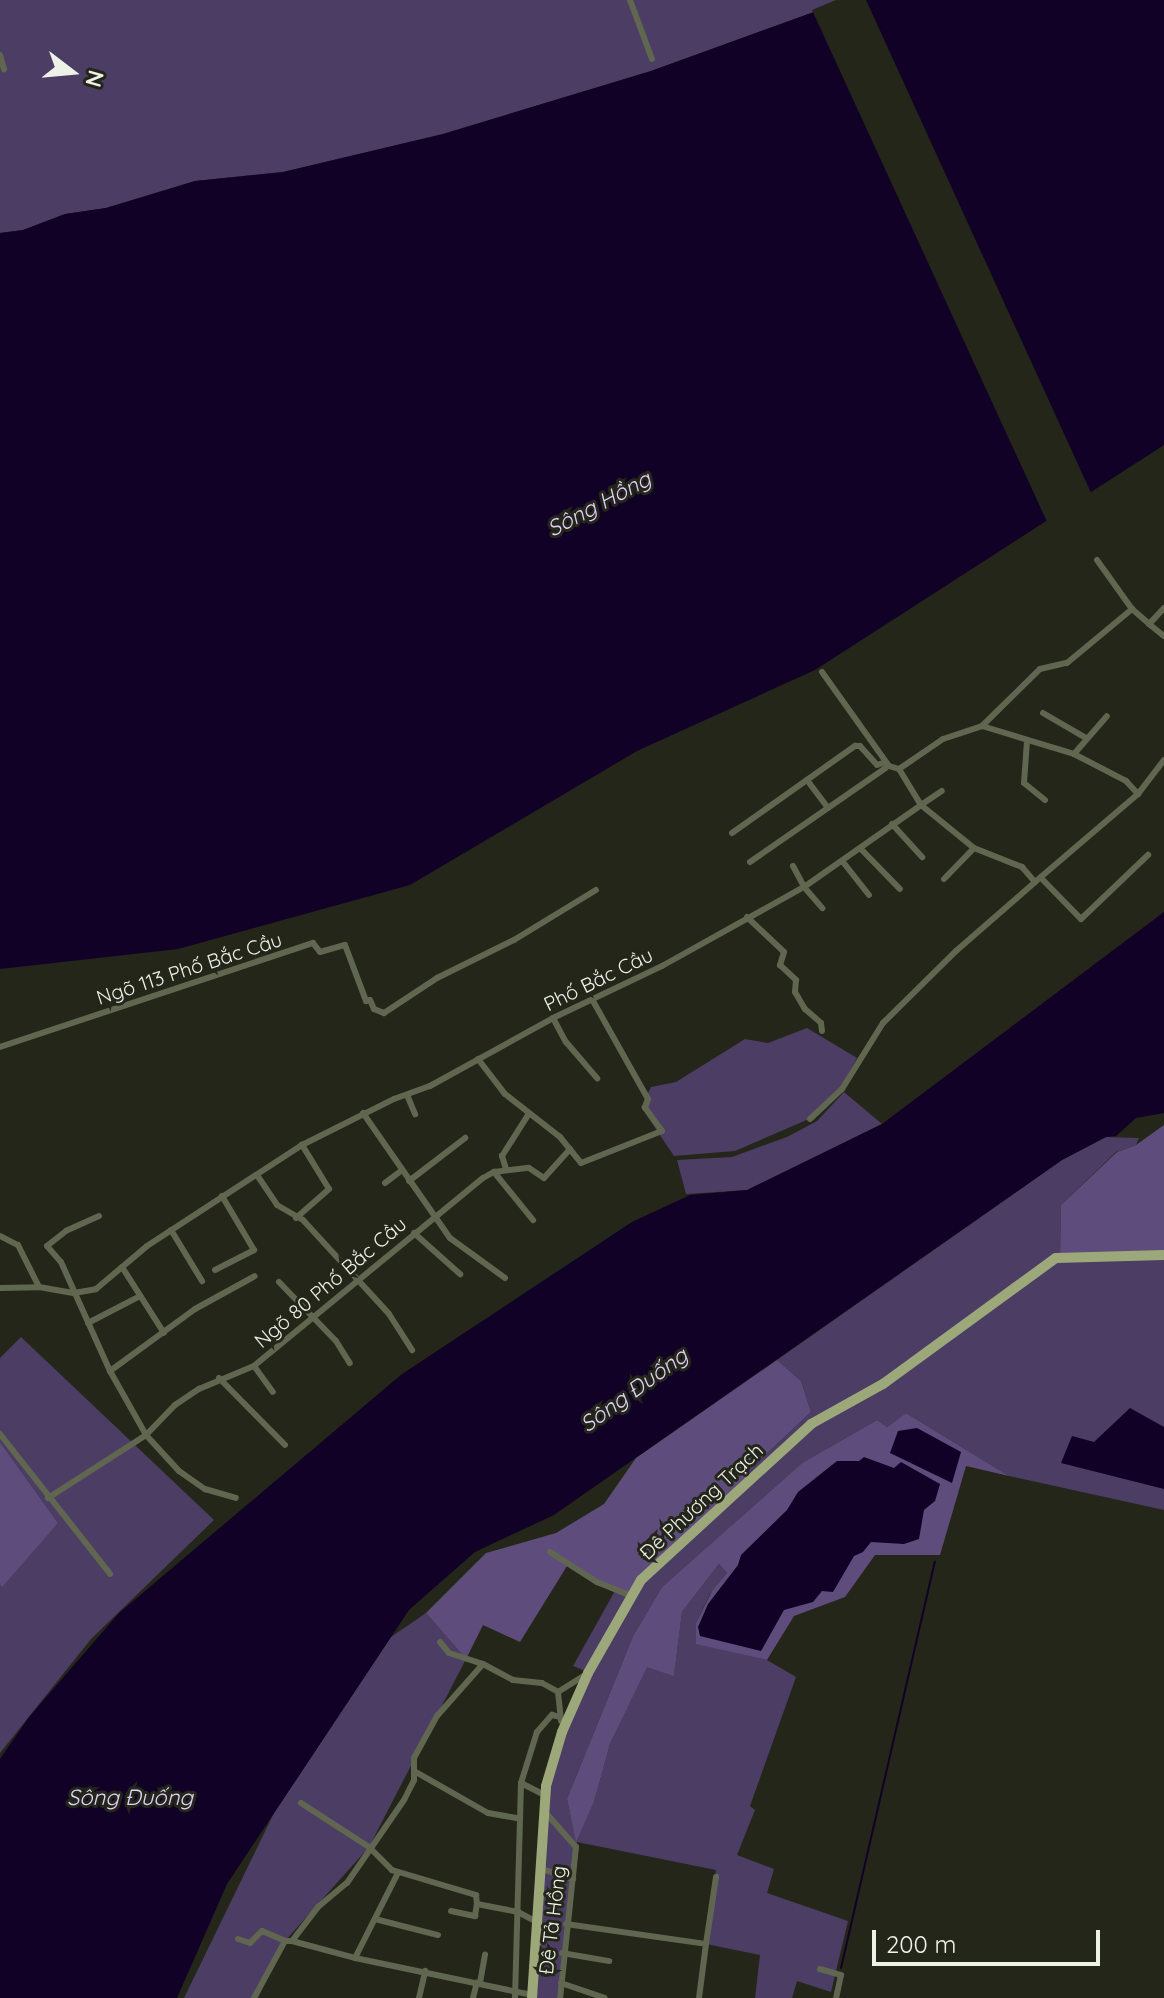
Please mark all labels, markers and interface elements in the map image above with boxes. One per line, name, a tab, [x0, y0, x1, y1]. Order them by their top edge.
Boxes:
north arrow	[32, 32, 112, 112]
text: N	[79, 67, 111, 90]
water label: Sông Hồng	[543, 466, 655, 542]
street label: Ngõ 113 Phố Bắc Cầu	[93, 927, 285, 1009]
street label: Phố Bắc Cầu	[540, 942, 656, 1016]
street label: Ngõ 80 Phố Bắc Cầu	[249, 1211, 411, 1353]
water label: Sông Đuống	[575, 1342, 693, 1438]
street label: Đê Phương Trạch	[634, 1438, 768, 1564]
water label: Sông Đuống	[67, 1785, 193, 1811]
street label: Đê Tả Hồng	[533, 1864, 571, 1976]
scale bar	[876, 1914, 1104, 1964]
text: 200 m	[886, 1929, 956, 1959]

